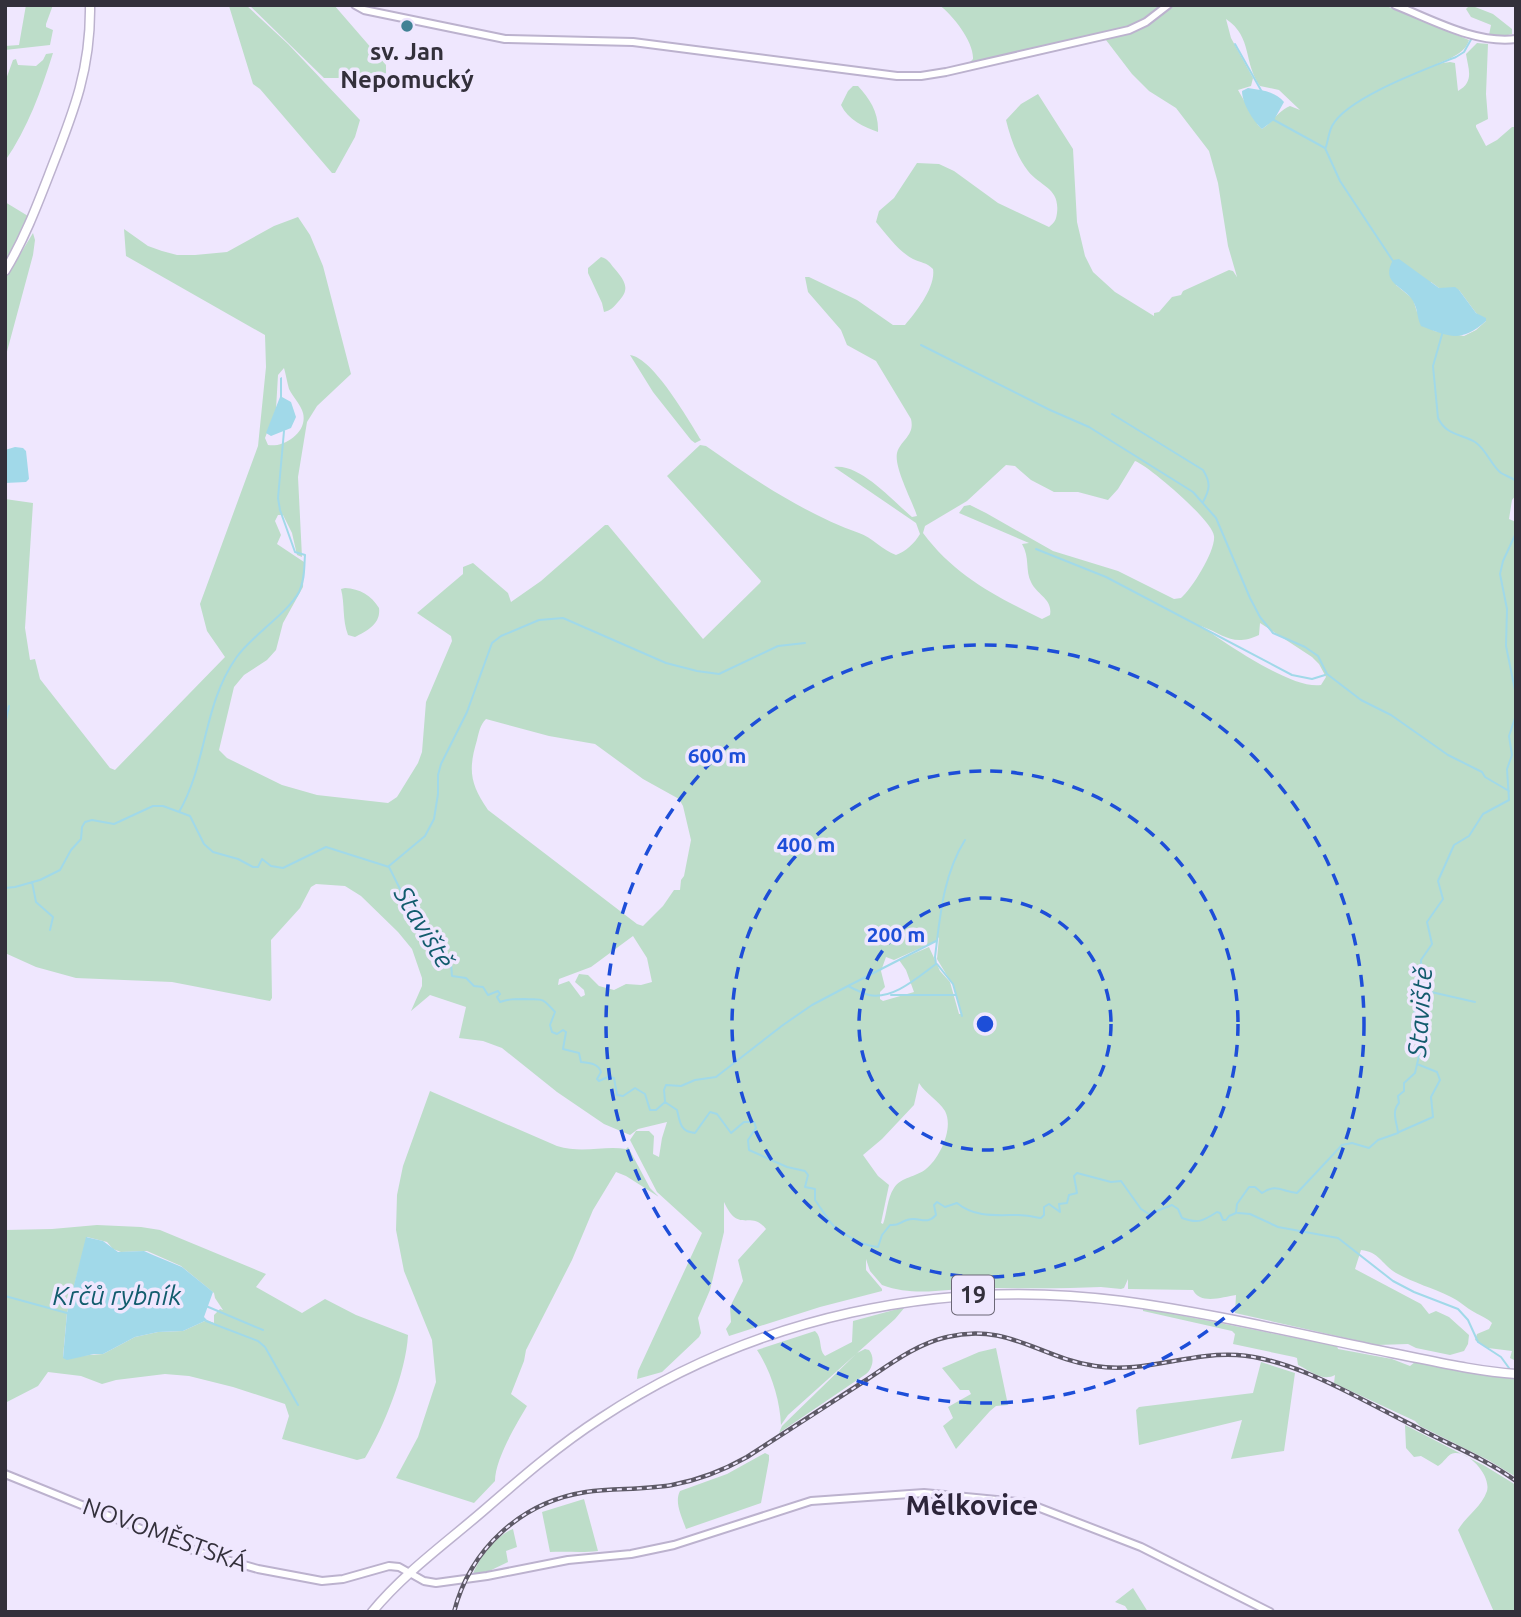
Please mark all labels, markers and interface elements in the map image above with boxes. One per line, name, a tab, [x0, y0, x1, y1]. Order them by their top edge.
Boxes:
marker: sv. Jan Nepomucký	[399, 18, 415, 34]
place label: sv. Jan Nepomucký	[340, 38, 474, 93]
text: 600 m	[688, 743, 746, 767]
text: 400 m	[777, 832, 835, 856]
water label: Staviště	[388, 880, 461, 974]
text: 200 m	[867, 922, 925, 946]
water label: Staviště	[1402, 965, 1437, 1059]
centre of rings	[973, 1012, 997, 1036]
road number: 19	[952, 1276, 994, 1314]
water label: Krčů rybník	[52, 1281, 182, 1310]
district label: Mělkovice	[906, 1489, 1039, 1520]
street label: NOVOMĚSTSKÁ	[79, 1491, 252, 1577]

